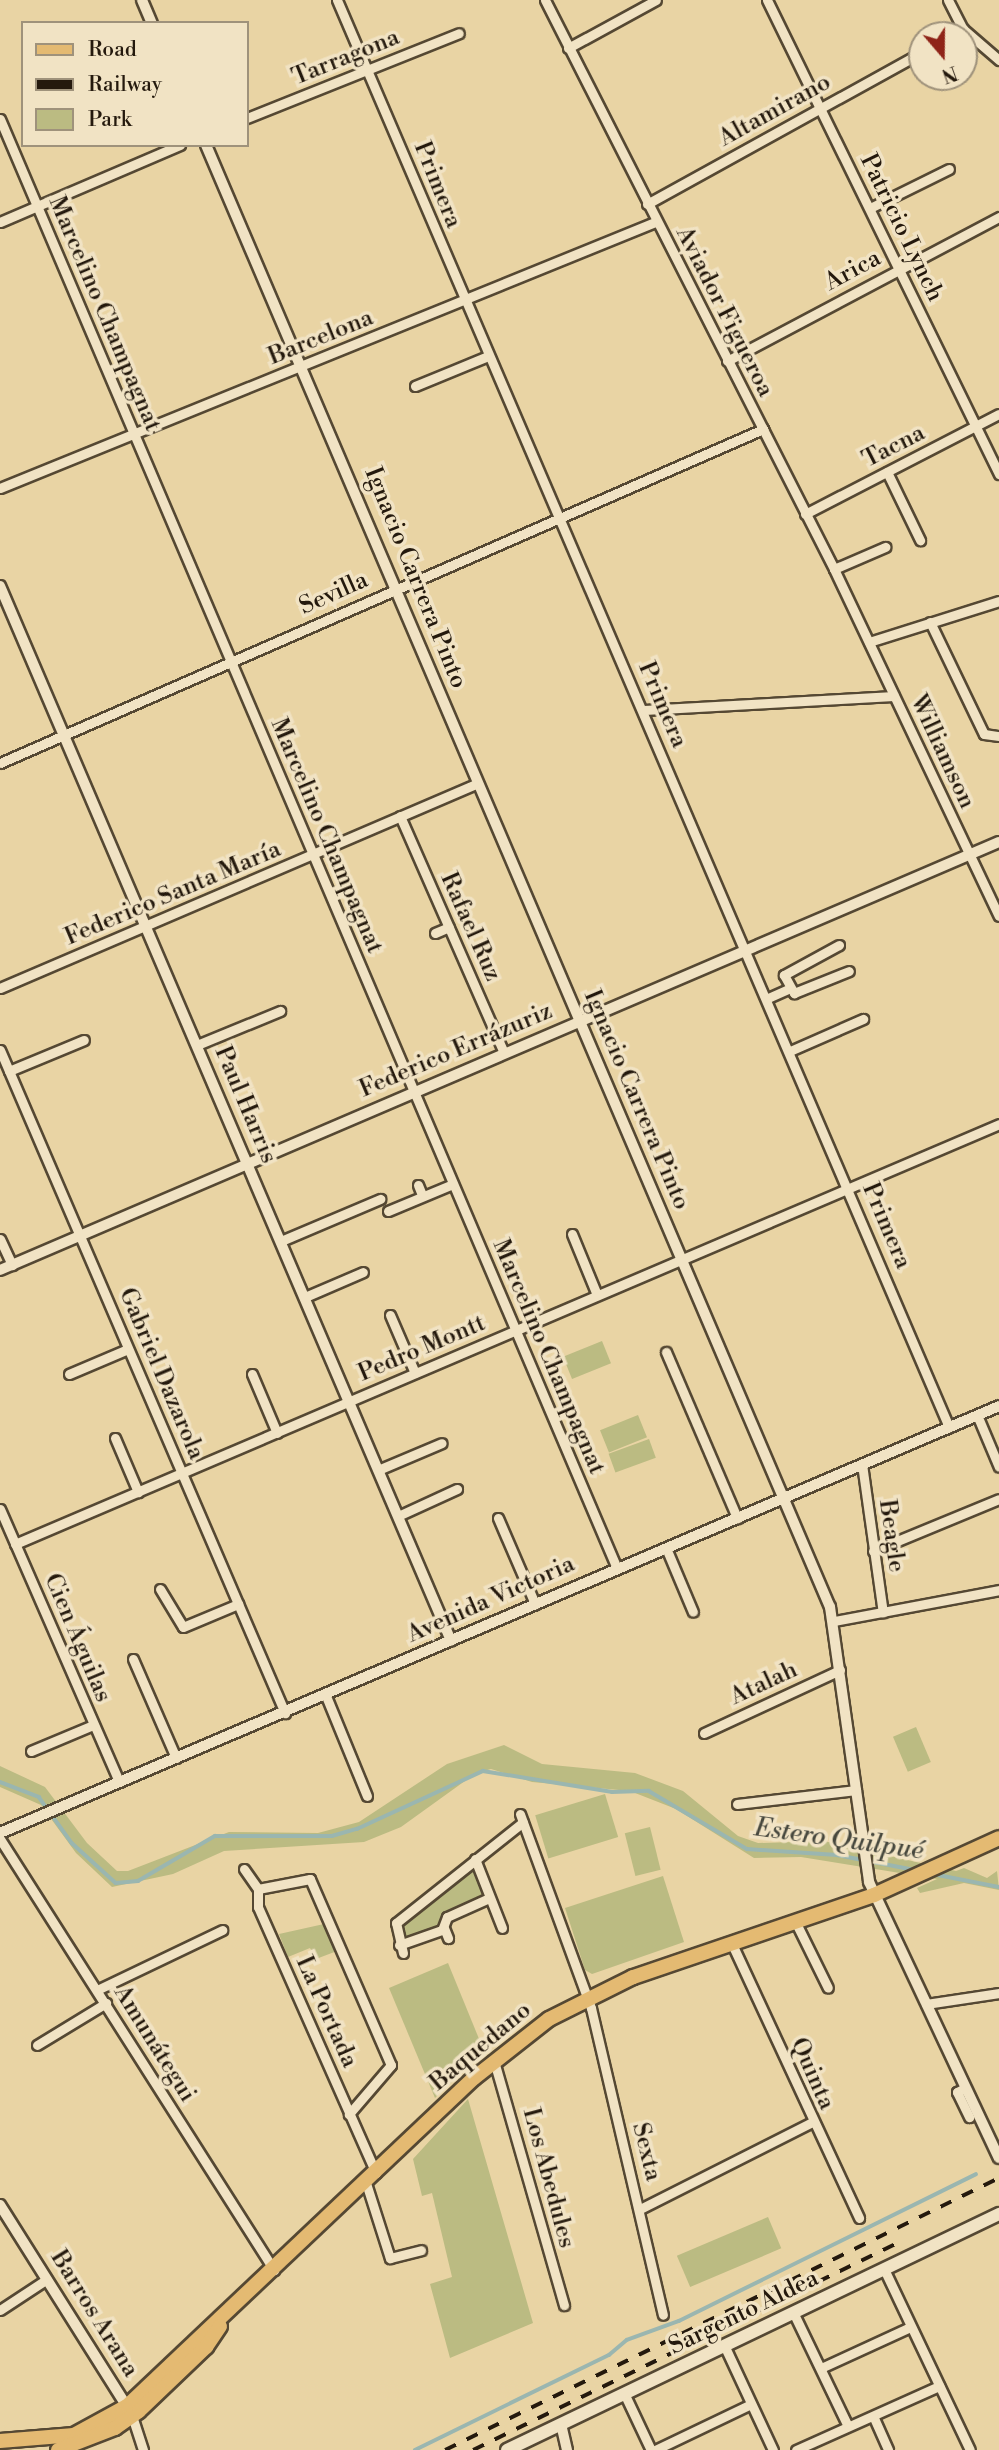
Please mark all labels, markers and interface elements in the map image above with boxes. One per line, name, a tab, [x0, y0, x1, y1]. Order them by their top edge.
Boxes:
legend	[21, 21, 248, 147]
north arrow	[908, 21, 978, 91]
street label: Tarragona	[288, 23, 404, 93]
text: Road	[88, 37, 137, 63]
text: N	[938, 60, 961, 88]
street label: Altamirano	[714, 68, 836, 154]
text: Railway	[88, 72, 162, 98]
text: Park	[88, 107, 132, 133]
street label: Primera	[407, 138, 467, 232]
street label: Patricio Lynch	[853, 150, 949, 306]
street label: Marcelino Champagnat	[41, 192, 167, 436]
street label: Aviador Figueroa	[669, 222, 779, 402]
street label: Arica	[820, 244, 886, 298]
street label: Barcelona	[264, 304, 378, 372]
street label: Tacna	[858, 419, 930, 475]
street label: Ignacio Carrera Pinto	[357, 463, 473, 693]
street label: Sevilla	[295, 566, 373, 622]
street label: Primera	[631, 658, 693, 752]
street label: Williamson	[903, 690, 981, 814]
street label: Marcelino Champagnat	[263, 714, 389, 958]
street label: Federico Santa María	[61, 835, 285, 953]
street label: Rafael Ruz	[433, 868, 507, 986]
street label: Ignacio Carrera Pinto	[577, 986, 695, 1214]
street label: Federico Errázuriz	[355, 997, 557, 1105]
street label: Paul Harris	[207, 1042, 283, 1168]
street label: Primera	[855, 1179, 917, 1273]
street label: Marcelino Champagnat	[485, 1235, 611, 1479]
street label: Gabriel Dazarola	[112, 1284, 210, 1464]
street label: Pedro Montt	[354, 1309, 490, 1389]
street label: Beagle	[872, 1498, 910, 1574]
street label: Avenida Victoria	[403, 1550, 579, 1650]
street label: Cien Águilas	[37, 1569, 117, 1707]
street label: Atalah	[726, 1656, 802, 1712]
water label: Estero Quilpué	[753, 1813, 925, 1867]
street label: La Portada	[289, 1952, 363, 2072]
street label: Amunátegui	[107, 1980, 201, 2108]
street label: Baquedano	[425, 1996, 537, 2098]
street label: Quinta	[783, 2034, 841, 2114]
street label: Los Abedules	[515, 2105, 581, 2251]
street label: Sexta	[625, 2120, 667, 2184]
street label: Barros Arana	[44, 2245, 144, 2383]
street label: Sargento Aldea	[665, 2264, 823, 2362]

